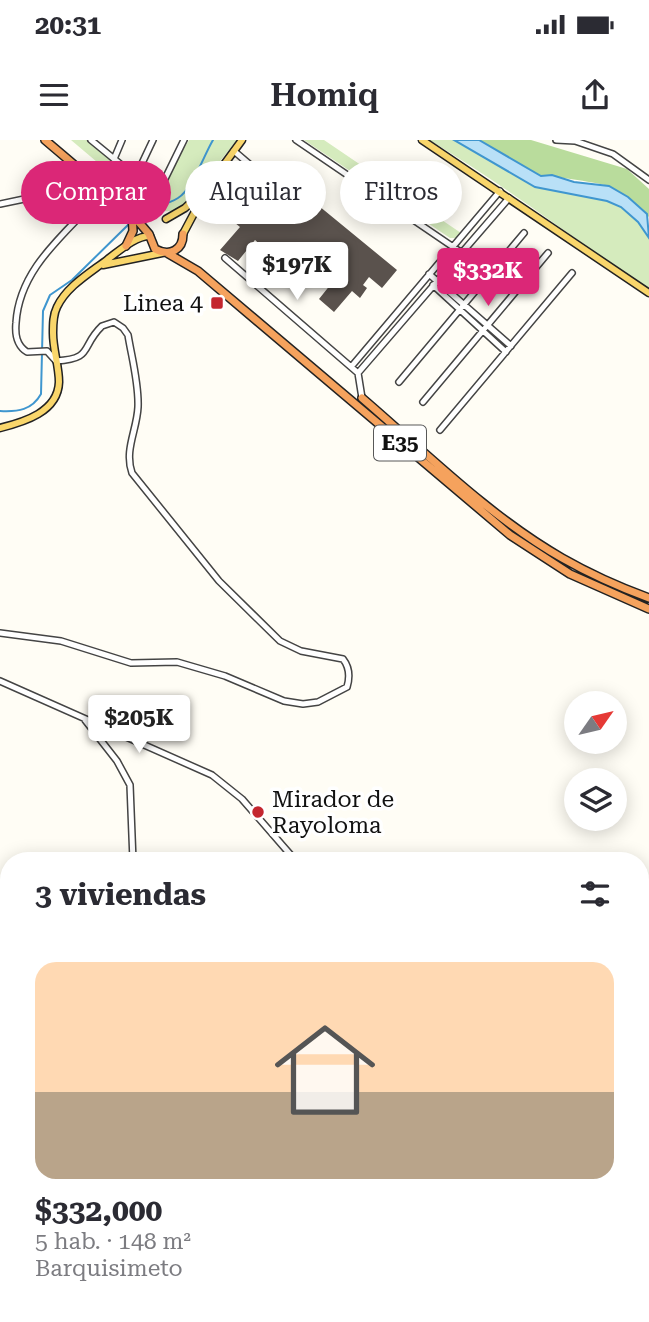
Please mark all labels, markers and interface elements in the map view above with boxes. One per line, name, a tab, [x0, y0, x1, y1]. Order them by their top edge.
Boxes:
text: 20:31	[35, 10, 101, 40]
icon: menu	[35, 76, 73, 114]
text: Homiq	[270, 76, 379, 114]
icon: share	[576, 76, 614, 114]
chip: Comprar	[21, 161, 171, 224]
chip: Alquilar	[185, 161, 326, 224]
chip: Filtros	[340, 161, 462, 224]
pin: $197K	[248, 242, 346, 302]
pin: $332K	[439, 248, 537, 308]
text: $197K	[262, 251, 332, 278]
text: $332K	[453, 257, 523, 284]
place label: Linea 4	[123, 290, 203, 317]
marker: Linea 4	[209, 295, 225, 311]
road number: E35	[374, 426, 426, 460]
north arrow	[564, 691, 626, 754]
map controls	[564, 691, 627, 831]
pin: $205K	[90, 696, 188, 755]
text: $205K	[104, 704, 174, 731]
button: layers	[564, 768, 627, 831]
place label: Mirador de Rayoloma	[272, 786, 394, 839]
marker: Mirador de Rayoloma	[250, 804, 266, 820]
icon: filters	[576, 875, 614, 913]
text: 3 viviendas	[35, 877, 206, 912]
icon: home	[262, 1007, 388, 1133]
text: $332,000	[35, 1193, 162, 1228]
text: 5 hab. · 148 m²	[35, 1228, 191, 1255]
text: Barquisimeto	[35, 1255, 183, 1282]

